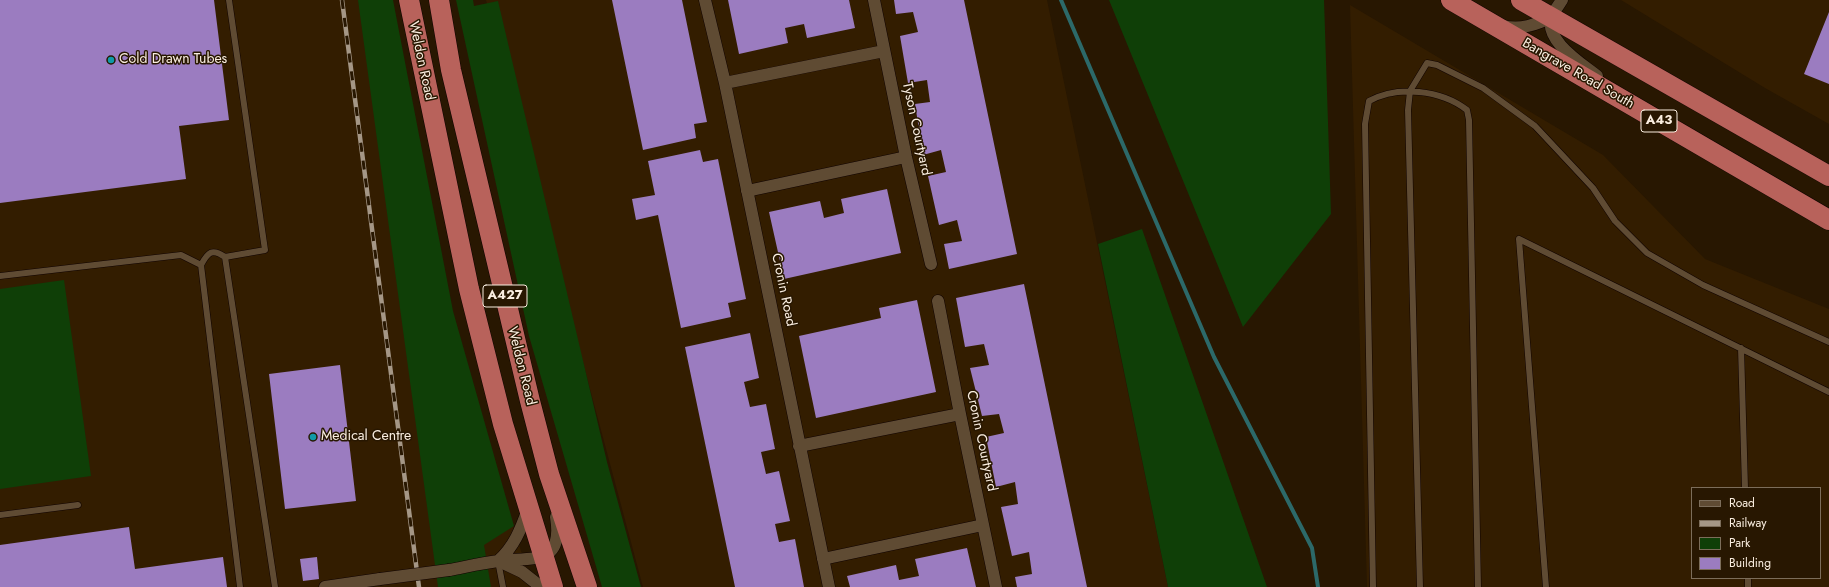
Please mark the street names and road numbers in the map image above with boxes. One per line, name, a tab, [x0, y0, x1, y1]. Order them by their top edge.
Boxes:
street label: Weldon Road	[404, 20, 438, 102]
street label: Bangrave Road South	[1519, 35, 1637, 113]
street label: Tyson Courtyard	[898, 81, 934, 177]
road number: A43	[1641, 110, 1677, 132]
street label: Cronin Road	[767, 252, 799, 328]
road number: A427	[483, 285, 527, 307]
street label: Weldon Road	[503, 325, 539, 407]
street label: Cronin Courtyard	[962, 389, 1000, 493]

